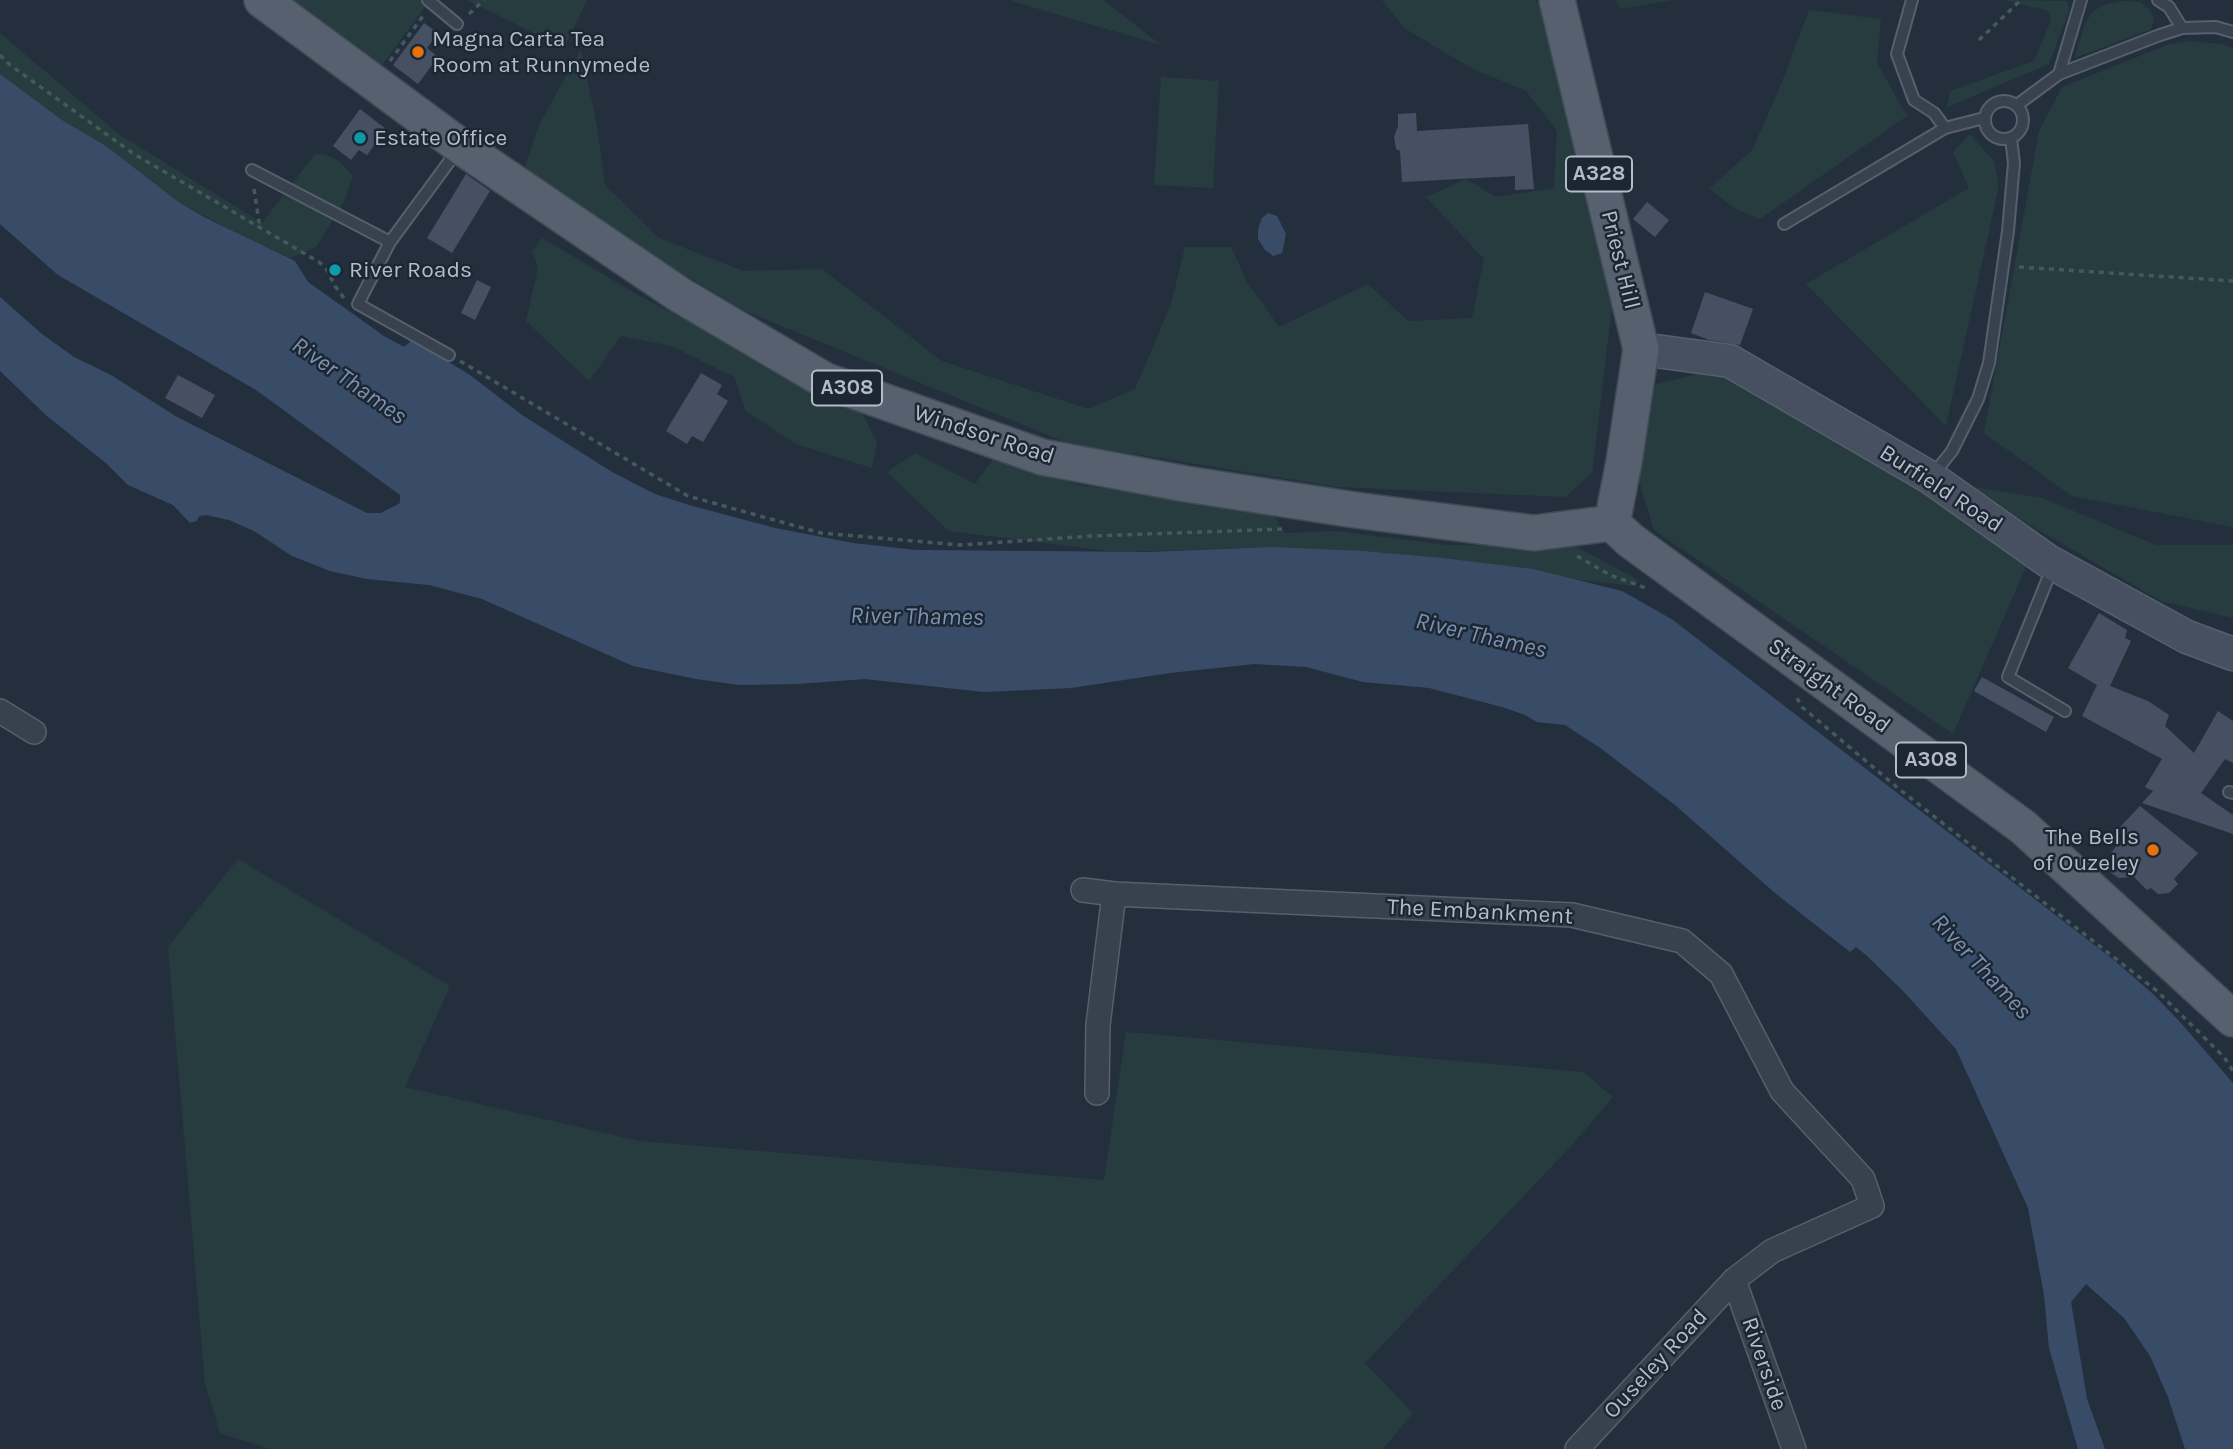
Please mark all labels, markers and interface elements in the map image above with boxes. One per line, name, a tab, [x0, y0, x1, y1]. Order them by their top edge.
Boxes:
place label: Magna Carta Tea Room at Runnymede	[432, 25, 650, 79]
marker: Magna Carta Tea Room at Runnymede	[410, 44, 426, 60]
place label: Estate Office	[374, 124, 507, 152]
marker: Estate Office	[352, 130, 368, 146]
road number: A328	[1566, 156, 1632, 192]
street label: Priest Hill	[1594, 208, 1646, 312]
place label: River Roads	[349, 256, 472, 284]
marker: River Roads	[327, 262, 343, 278]
water label: River Thames	[286, 331, 412, 431]
road number: A308	[812, 370, 882, 406]
street label: Windsor Road	[910, 399, 1058, 471]
street label: Burfield Road	[1874, 439, 2008, 539]
water label: River Thames	[850, 601, 984, 633]
water label: River Thames	[1413, 607, 1549, 665]
street label: Straight Road	[1763, 632, 1895, 740]
road number: A308	[1896, 742, 1966, 778]
place label: The Bells of Ouzeley	[2033, 823, 2139, 877]
marker: The Bells of Ouzeley	[2145, 842, 2161, 858]
street label: The Embankment	[1386, 893, 1574, 931]
water label: River Thames	[1925, 908, 2037, 1026]
street label: Ouseley Road	[1598, 1303, 1714, 1425]
street label: Riverside	[1735, 1314, 1793, 1414]

